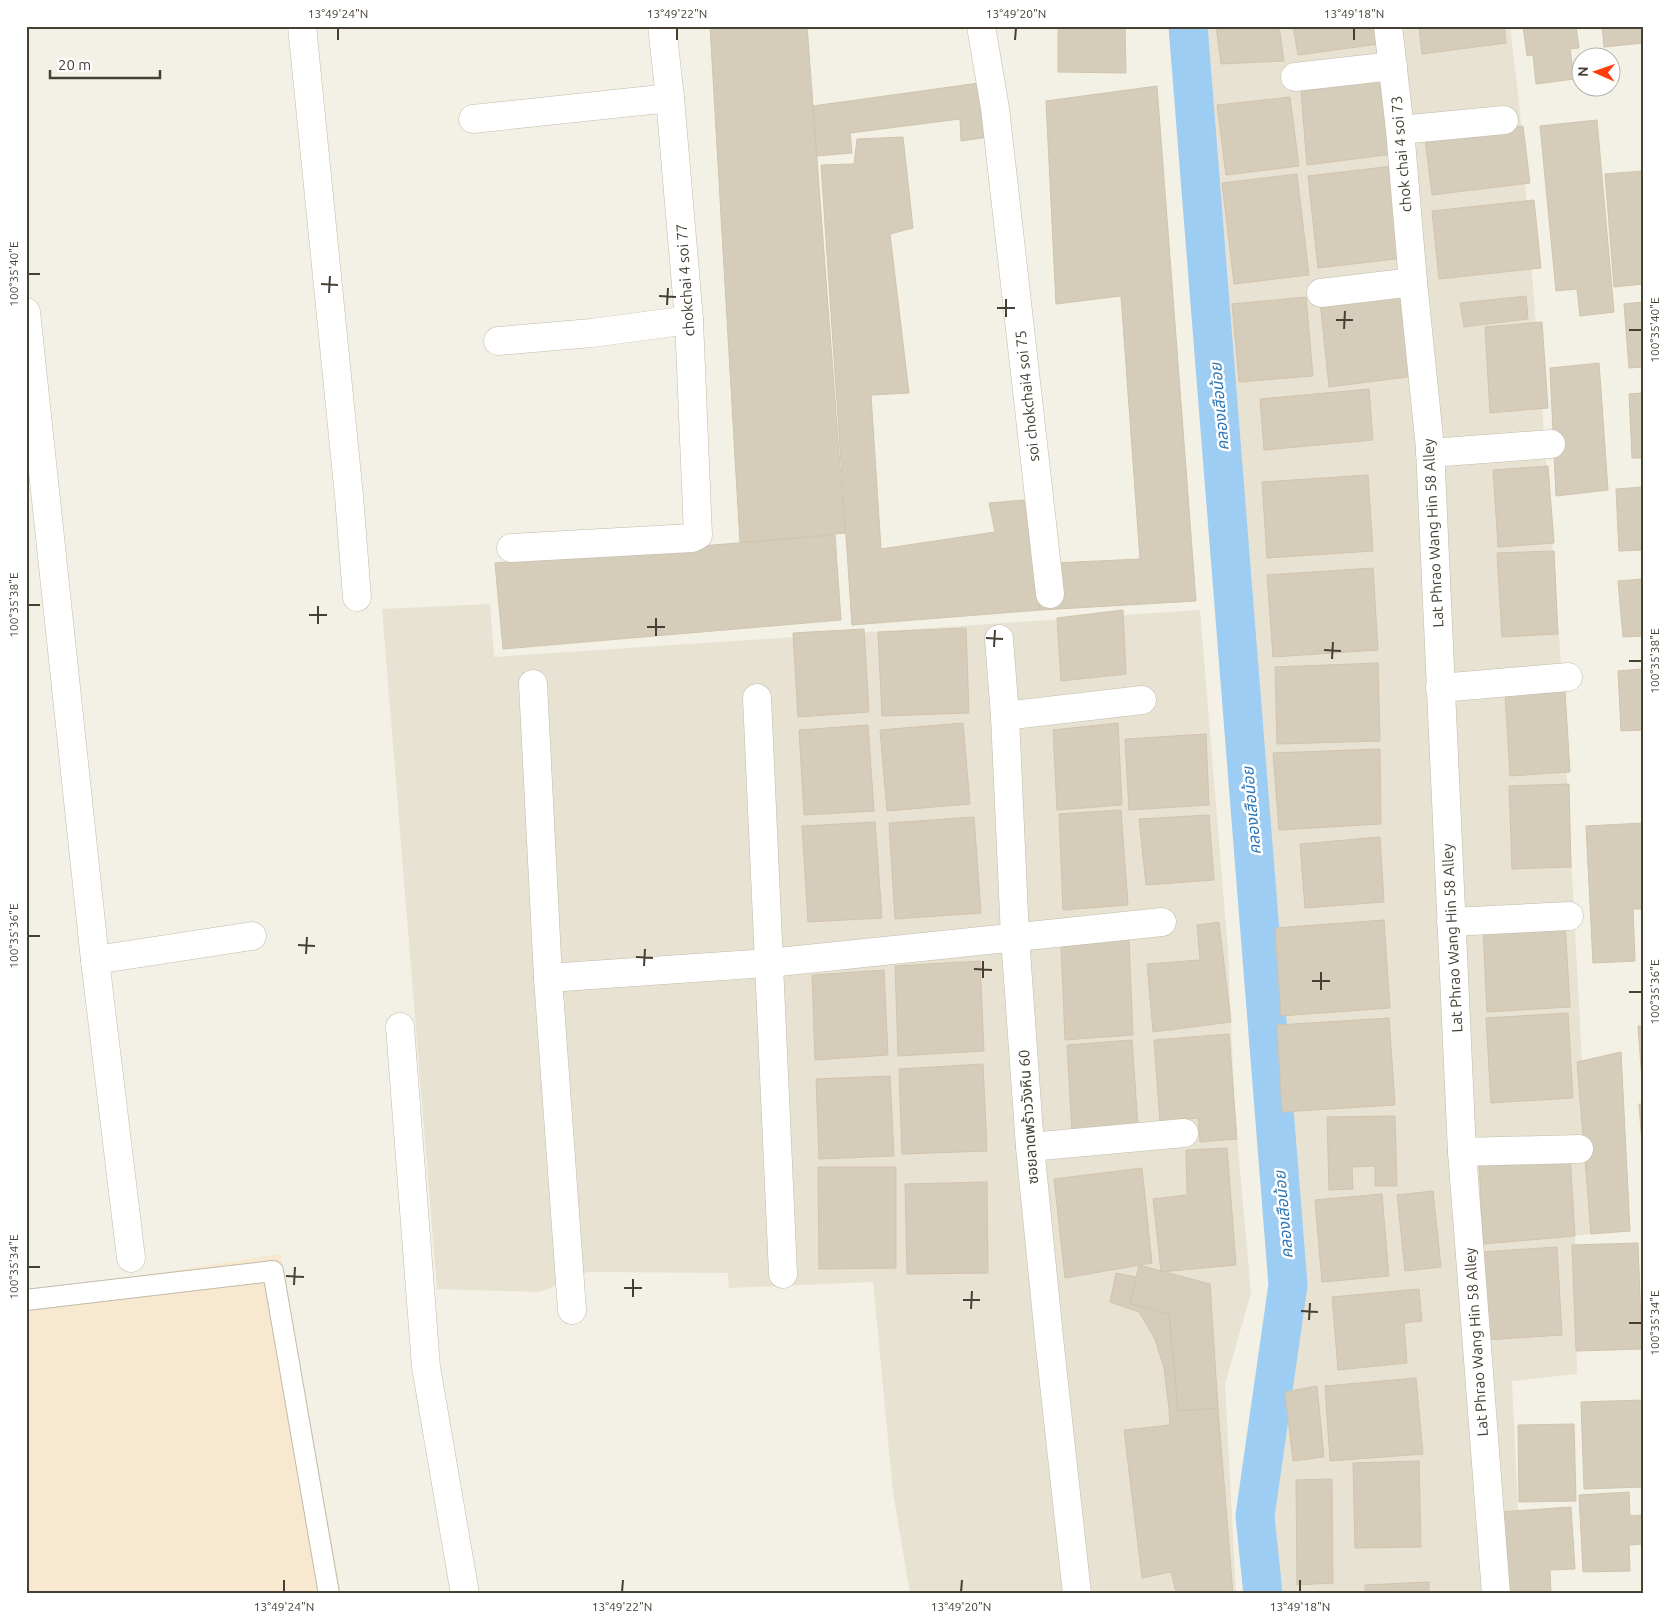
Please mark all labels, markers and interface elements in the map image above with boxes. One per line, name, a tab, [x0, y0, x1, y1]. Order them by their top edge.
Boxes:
text: 13°49'24"N	[308, 7, 368, 20]
text: 13°49'22"N	[647, 7, 707, 20]
text: 13°49'20"N	[986, 7, 1046, 20]
text: 13°49'18"N	[1324, 7, 1384, 20]
scale bar	[50, 48, 160, 80]
north arrow	[1572, 48, 1622, 98]
text: 20 m	[58, 56, 91, 73]
text: N	[1575, 66, 1591, 77]
street label: chok chai 4 soi 73	[1387, 95, 1415, 213]
street label: chokchai 4 soi 77	[673, 223, 697, 337]
text: 100°35'40"E	[7, 241, 20, 307]
text: 100°35'40"E	[1648, 297, 1661, 363]
street label: soi chokchai4 soi 75	[1012, 329, 1042, 463]
water label: คลองเสือน้อย	[1206, 361, 1232, 452]
street label: Lat Phrao Wang Hin 58 Alley	[1420, 438, 1446, 628]
text: 100°35'38"E	[7, 572, 20, 638]
text: 100°35'38"E	[1648, 628, 1661, 694]
water label: คลองเสือน้อย	[1238, 765, 1264, 856]
street label: Lat Phrao Wang Hin 58 Alley	[1439, 843, 1465, 1033]
text: 100°35'36"E	[7, 903, 20, 969]
text: 100°35'36"E	[1648, 959, 1661, 1025]
street label: ซอยลาดพร้าววังหิน 60	[1015, 1049, 1041, 1185]
water label: คลองเสือน้อย	[1270, 1169, 1296, 1260]
text: 100°35'34"E	[7, 1234, 20, 1300]
street label: Lat Phrao Wang Hin 58 Alley	[1461, 1247, 1491, 1437]
text: 100°35'34"E	[1648, 1290, 1661, 1356]
text: 13°49'24"N	[254, 1600, 314, 1613]
text: 13°49'22"N	[592, 1600, 652, 1613]
text: 13°49'20"N	[931, 1600, 991, 1613]
text: 13°49'18"N	[1270, 1600, 1330, 1613]

